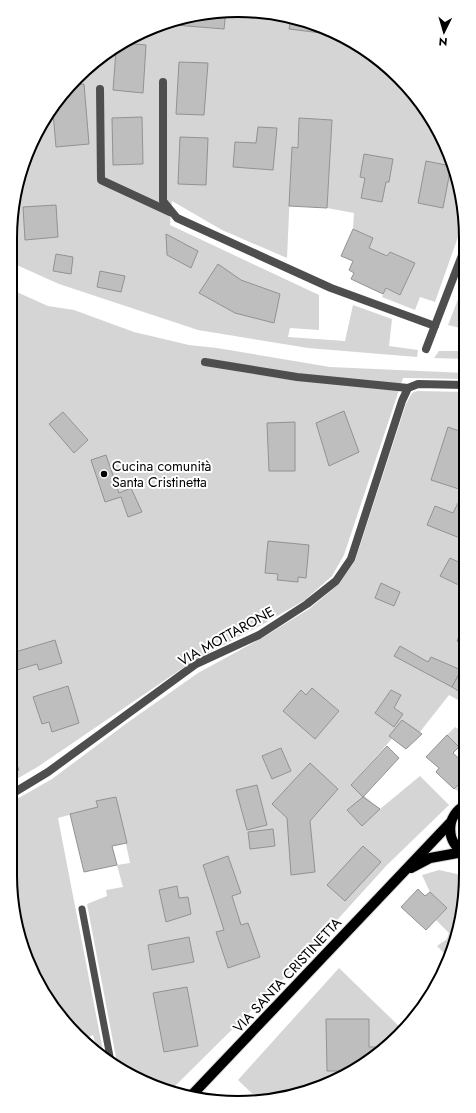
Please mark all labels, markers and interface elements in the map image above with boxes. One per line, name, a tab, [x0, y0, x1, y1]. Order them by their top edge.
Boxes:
north arrow	[424, 12, 464, 52]
text: N	[438, 34, 448, 50]
place label: Cucina comunità Santa Cristinetta	[112, 456, 211, 492]
marker: Cucina comunità Santa Cristinetta	[99, 469, 109, 479]
street label: VIA MOTTARONE	[174, 601, 278, 671]
street label: VIA SANTA CRISTINETTA	[228, 913, 346, 1037]

